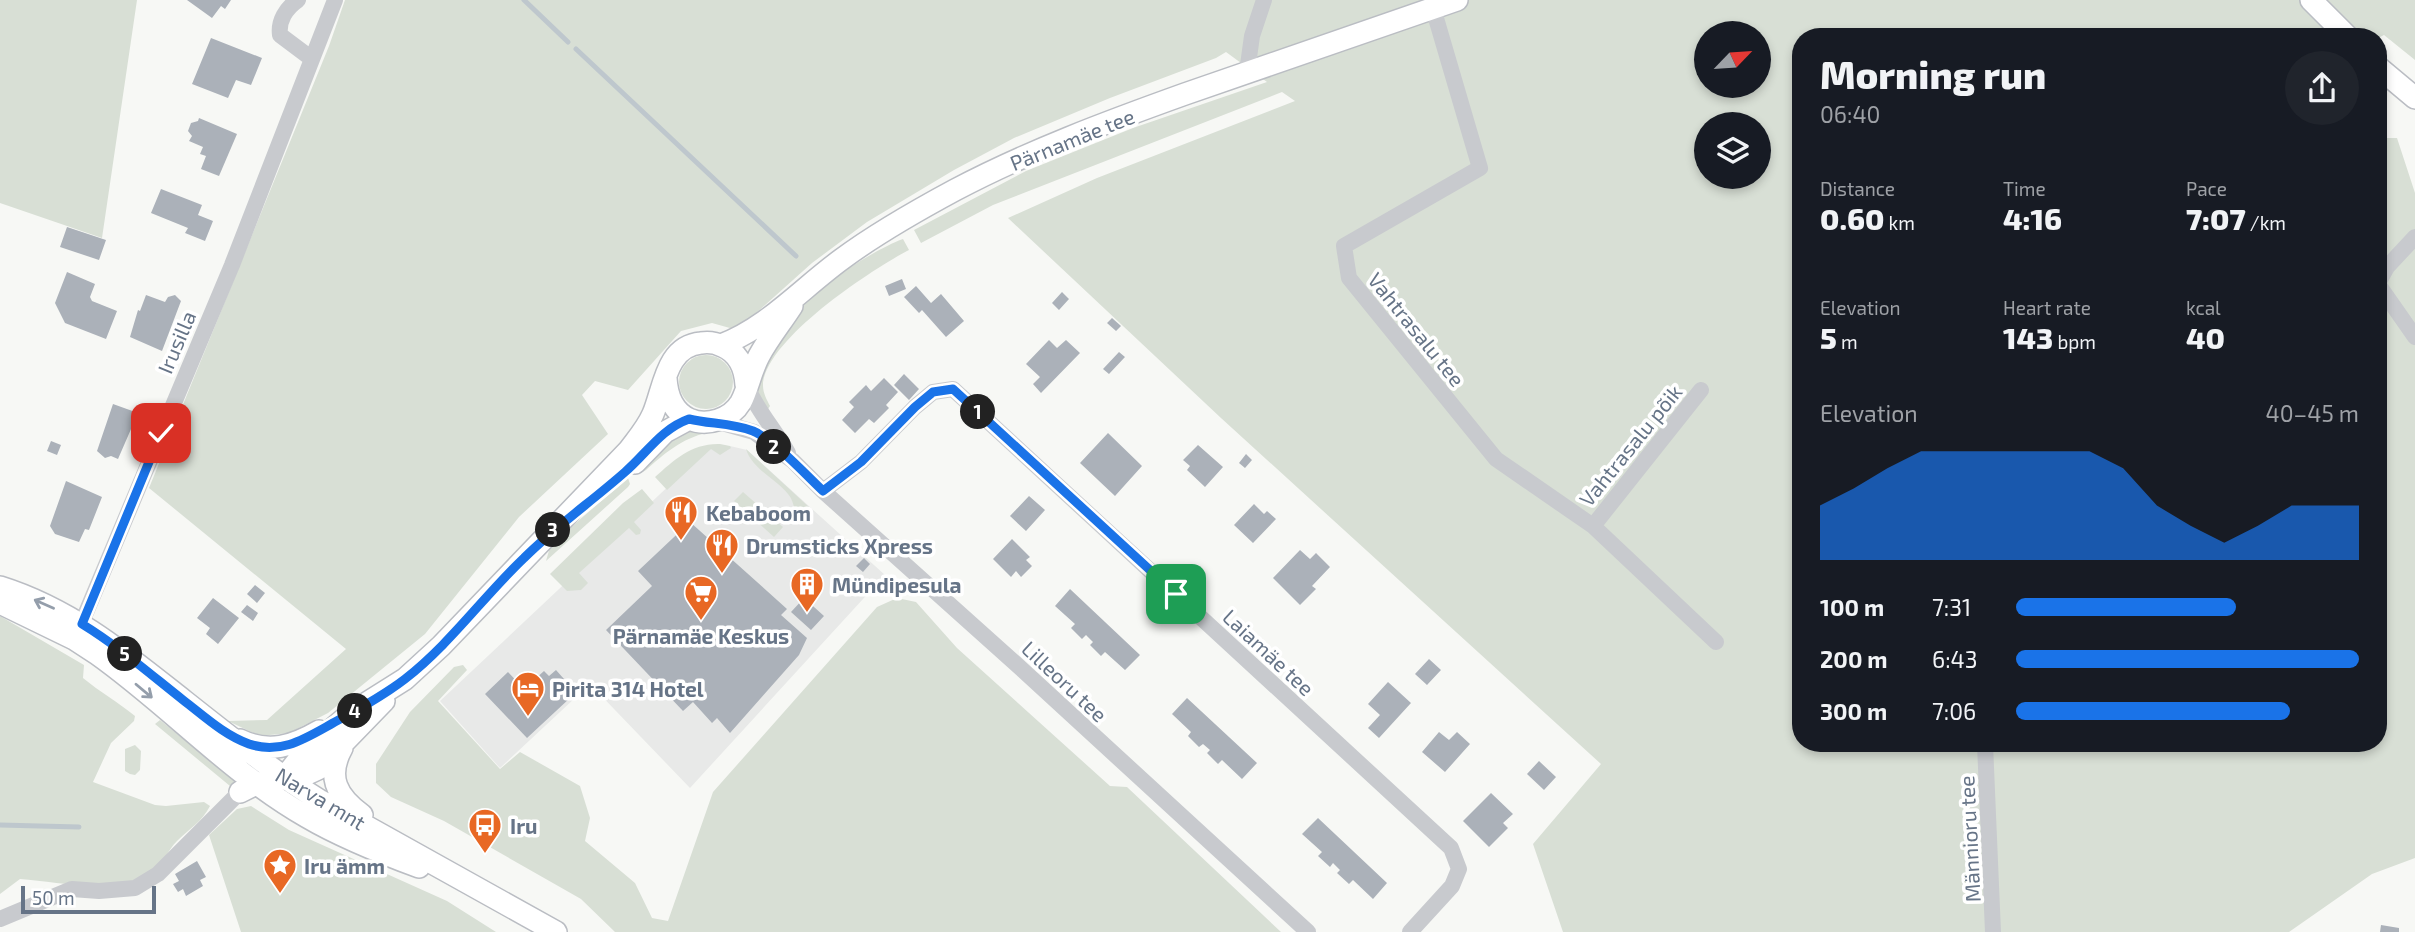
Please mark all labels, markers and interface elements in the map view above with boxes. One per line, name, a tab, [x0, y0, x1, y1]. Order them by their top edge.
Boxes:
north arrow	[1694, 21, 1771, 98]
map controls	[1694, 21, 1771, 189]
text: Morning run	[1820, 51, 2046, 97]
button: share	[2285, 51, 2359, 125]
text: 06:40	[1820, 100, 1880, 128]
street label: Pärnamäe tee	[1006, 103, 1138, 175]
button: layers	[1694, 112, 1771, 189]
text: Distance	[1820, 177, 1895, 200]
text: Time	[2003, 177, 2046, 200]
text: Pace	[2186, 177, 2227, 200]
text: 0.60	[1820, 200, 1884, 236]
text: 4:16	[2003, 200, 2062, 236]
text: 7:07	[2186, 200, 2246, 236]
text: km	[1884, 211, 1915, 234]
text: /km	[2246, 211, 2286, 234]
street label: Vahtrasalu tee	[1363, 267, 1471, 391]
text: Elevation	[1820, 296, 1901, 319]
text: Heart rate	[2003, 296, 2091, 319]
text: kcal	[2186, 296, 2221, 319]
street label: Irusilla	[152, 307, 200, 377]
text: 5	[1820, 319, 1837, 355]
text: 143	[2003, 319, 2053, 355]
text: 40	[2186, 319, 2225, 355]
text: m	[1837, 330, 1858, 353]
text: bpm	[2053, 330, 2096, 353]
street label: Vahtrasalu põik	[1573, 379, 1687, 511]
pin: 1	[960, 394, 996, 430]
text: Elevation	[1820, 399, 1918, 427]
text: 40–45 m	[2266, 399, 2359, 427]
text: 1	[973, 400, 982, 423]
pin	[131, 403, 191, 463]
icon: check	[142, 414, 180, 452]
pin: 2	[756, 430, 792, 464]
text: 2	[768, 435, 779, 458]
restaurant icon: Kebaboom	[662, 493, 700, 542]
place label: Kebaboom	[706, 500, 811, 525]
pin: 3	[536, 512, 570, 548]
text: 3	[547, 518, 558, 541]
restaurant icon: Drumsticks Xpress	[703, 526, 741, 575]
place label: Drumsticks Xpress	[746, 533, 933, 558]
pin	[1146, 564, 1206, 624]
building icon: Mündipesula	[788, 565, 826, 614]
place label: Mündipesula	[832, 572, 962, 597]
supermarket icon: Pärnamäe Keskus	[682, 573, 720, 622]
icon: arrive	[1157, 575, 1195, 613]
text: 100 m	[1820, 593, 1884, 621]
text: 7:31	[1932, 593, 1971, 621]
one-way arrow	[34, 597, 55, 610]
street label: Laiamäe tee	[1218, 604, 1320, 700]
place label: Pärnamäe Keskus	[613, 623, 789, 648]
street label: Lilleoru tee	[1017, 635, 1113, 727]
pin: 5	[108, 636, 142, 672]
text: 5	[119, 642, 130, 665]
text: 200 m	[1820, 645, 1888, 673]
text: 6:43	[1932, 645, 1978, 673]
hotel icon: Pirita 314 Hotel	[509, 669, 547, 718]
place label: Pirita 314 Hotel	[552, 676, 704, 701]
one-way arrow	[135, 682, 153, 698]
pin: 4	[338, 694, 372, 728]
text: 300 m	[1820, 697, 1887, 725]
text: 7:06	[1932, 697, 1976, 725]
text: 4	[348, 699, 361, 722]
street label: Narva mnt	[271, 761, 371, 835]
street label: Männioru tee	[1953, 775, 1985, 903]
bus stop icon: Iru	[466, 806, 504, 855]
place label: Iru	[510, 813, 538, 838]
place icon: Iru ämm	[261, 846, 299, 895]
place label: Iru ämm	[304, 853, 385, 878]
scale bar	[21, 883, 156, 915]
text: 50 m	[32, 886, 75, 909]

